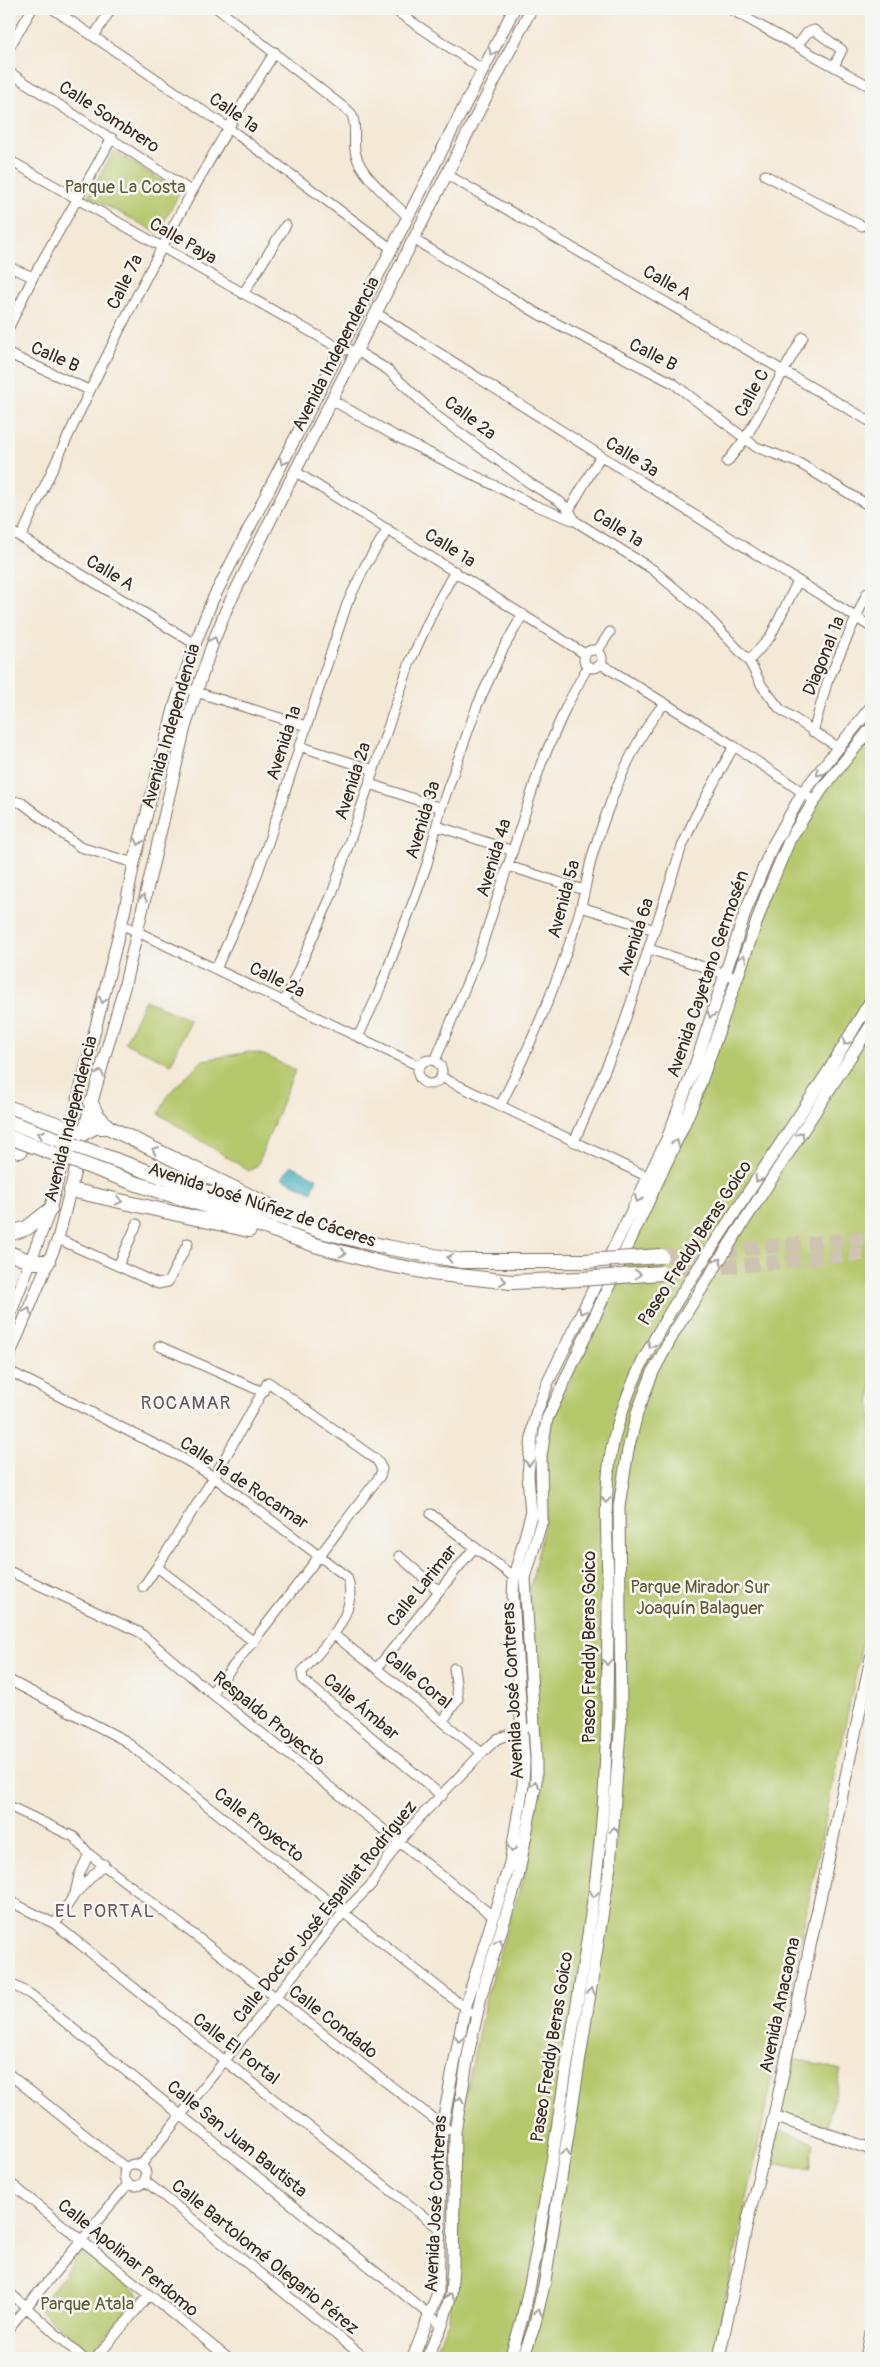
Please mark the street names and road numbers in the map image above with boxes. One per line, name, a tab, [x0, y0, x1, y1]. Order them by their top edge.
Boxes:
street label: Calle Sombrero	[54, 76, 164, 158]
street label: Calle 1a	[204, 87, 264, 139]
street label: Calle Paya	[145, 212, 221, 270]
street label: Calle 7a	[102, 251, 148, 313]
street label: Calle A	[639, 260, 696, 306]
street label: Avenida Independencia	[287, 273, 385, 435]
street label: Calle B	[625, 333, 681, 377]
street label: Calle B	[27, 336, 83, 378]
street label: Calle C	[729, 365, 775, 421]
street label: Calle 2a	[439, 391, 501, 445]
street label: Calle 3a	[601, 432, 663, 482]
street label: Calle 1a	[588, 503, 648, 553]
street label: Calle 1ª	[420, 523, 480, 573]
street label: Calle A	[82, 550, 139, 597]
street label: Diagonal 1a	[798, 613, 850, 699]
street label: Avenida Independencia	[136, 641, 206, 811]
street label: Avenida 1ª	[261, 703, 307, 783]
street label: Avenida 2ª	[330, 739, 376, 823]
street label: Avenida 3ª	[400, 778, 446, 862]
street label: Avenida 4ª	[471, 816, 517, 900]
street label: Avenida 5ª	[543, 857, 585, 941]
street label: Avenida Cayetano Germosén	[662, 867, 754, 1081]
street label: Avenida 6ª	[613, 895, 659, 979]
street label: Calle 2ª	[245, 957, 309, 1003]
street label: Avenida Independencia	[39, 1034, 103, 1204]
street label: Paseo Freddy Beras Goico	[633, 1156, 757, 1330]
street label: Avenida José Núñez de Cáceres	[145, 1157, 379, 1253]
street label: Calle 1a de Rocamar	[175, 1431, 313, 1535]
street label: Calle Larimar	[382, 1540, 463, 1632]
street label: Paseo Freddy Beras Goico	[578, 1550, 601, 1743]
street label: Avenida José Contreras	[497, 1602, 529, 1780]
street label: Calle Coral	[379, 1646, 457, 1714]
street label: Respaldo Proyecto	[208, 1667, 330, 1772]
street label: Calle Ámbar	[318, 1668, 404, 1746]
street label: Calle Proyecto	[209, 1783, 309, 1868]
street label: Calle Doctor José Espalliat Rodríguez	[228, 1796, 422, 2028]
street label: Avenida Anacaona	[754, 1935, 806, 2075]
street label: Paseo Freddy Beras Goico	[526, 1950, 578, 2144]
street label: Calle Condado	[284, 1980, 382, 2064]
street label: Calle El Portal	[188, 2008, 284, 2090]
street label: Calle San Juan Bautista	[162, 2075, 312, 2203]
street label: Avenida José Contreras	[420, 2115, 452, 2293]
street label: Calle Bartolomé Olegario Pérez	[167, 2174, 363, 2340]
street label: Calle Apolinar Perdomo	[53, 2194, 203, 2322]

